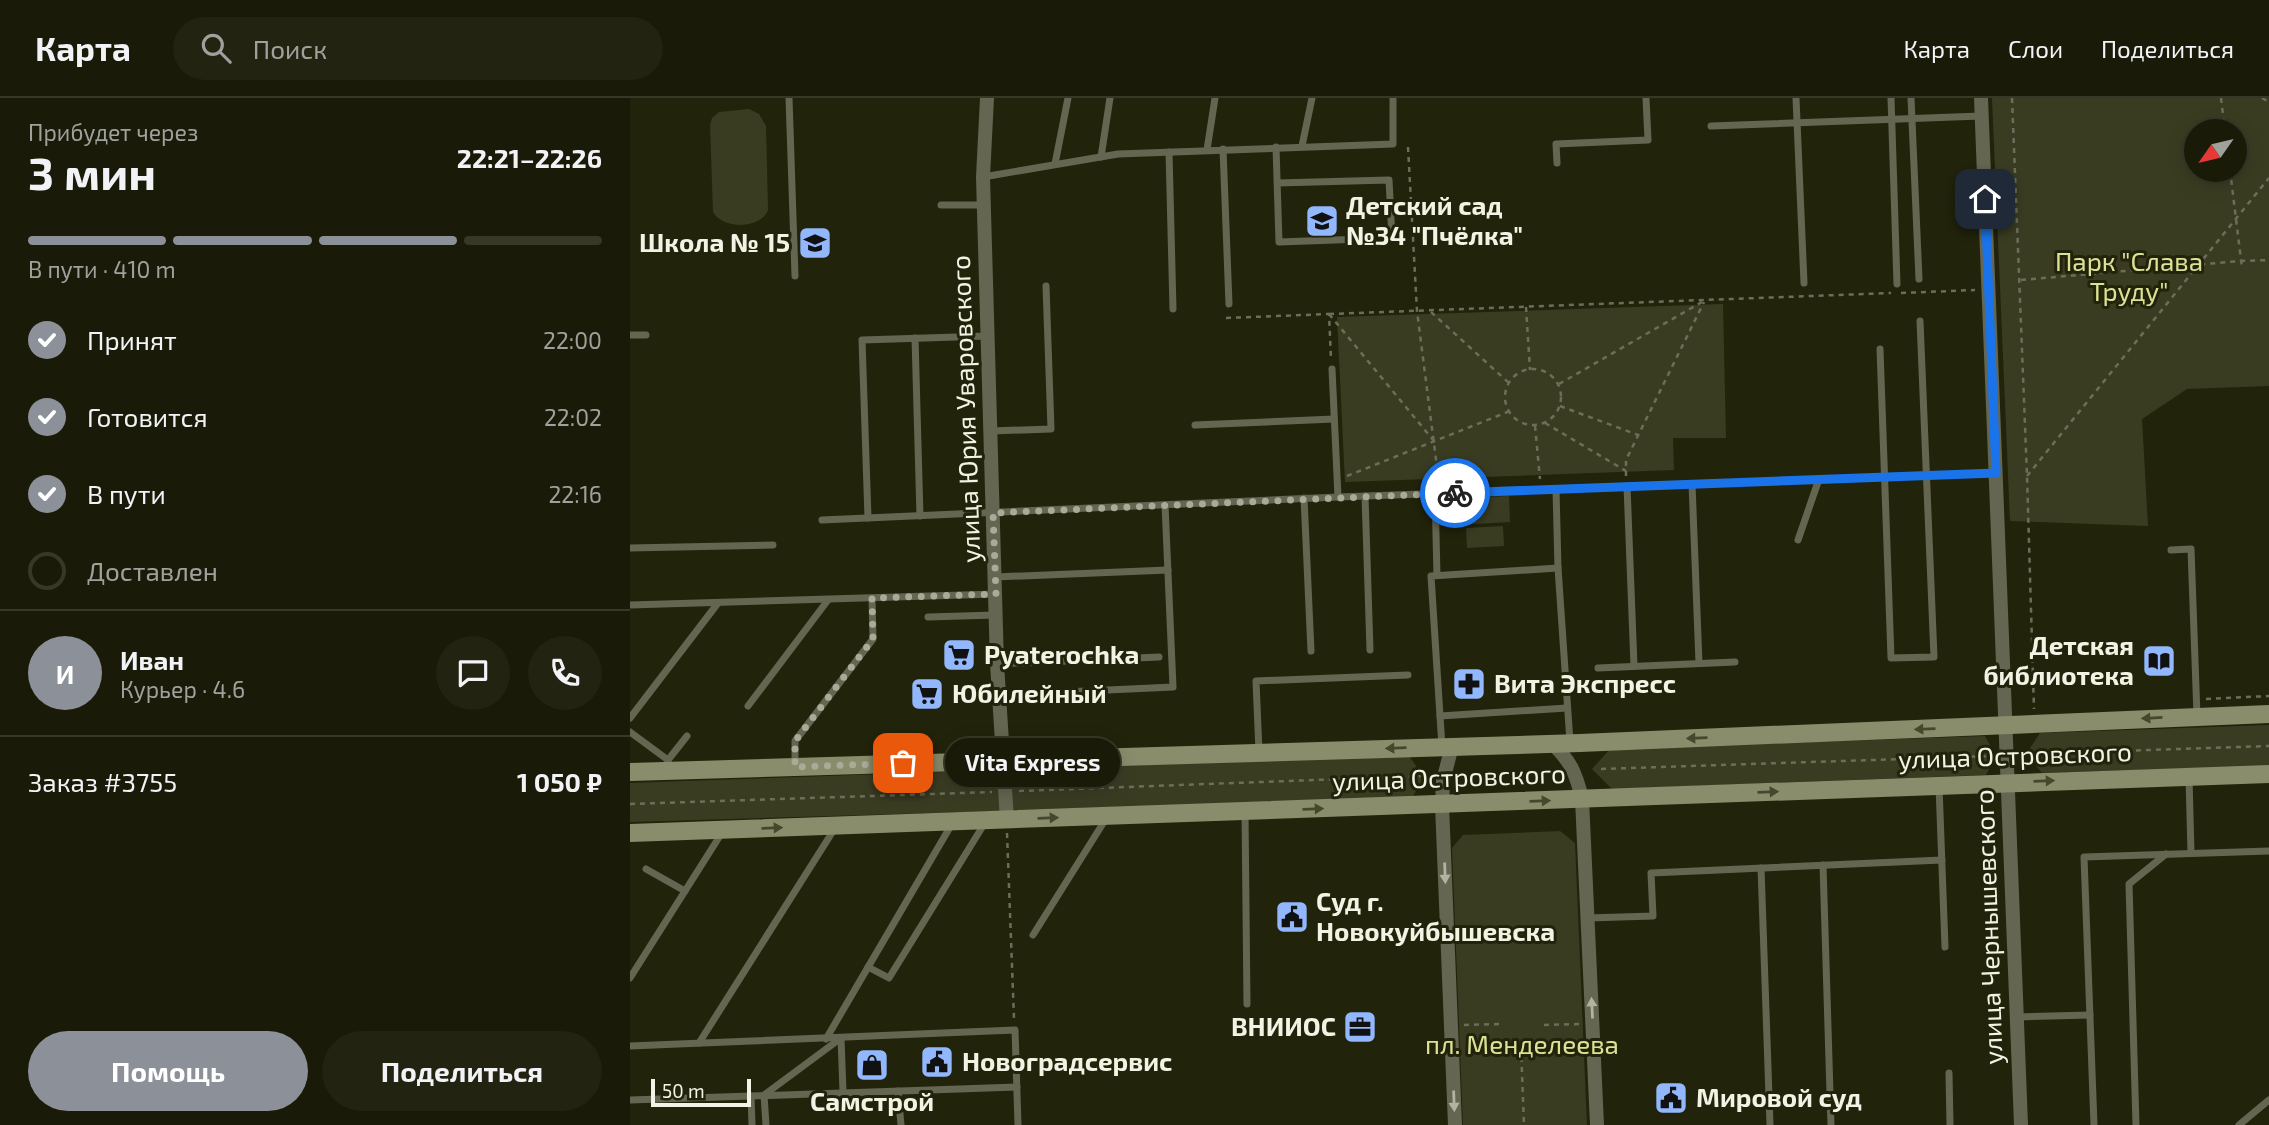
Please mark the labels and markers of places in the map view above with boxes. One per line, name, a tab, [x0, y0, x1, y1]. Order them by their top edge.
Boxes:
pin	[1955, 169, 2015, 229]
place label: Детский сад №34 "Пчёлка"	[1346, 189, 1523, 250]
school or university icon: Детский сад №34 "Пчёлка"	[1303, 202, 1341, 240]
school or university icon: Школа № 15	[796, 224, 834, 262]
place label: Школа № 15	[639, 226, 790, 257]
place label: Детская библиотека	[1983, 629, 2134, 690]
supermarket icon: Pyaterochka	[940, 636, 978, 674]
place label: Pyaterochka	[984, 638, 1139, 670]
library icon: Детская библиотека	[2140, 642, 2178, 680]
pharmacy icon: Вита Экспресс	[1450, 665, 1488, 703]
place label: Вита Экспресс	[1494, 667, 1676, 698]
supermarket icon: Юбилейный	[908, 675, 946, 713]
place label: Юбилейный	[952, 677, 1107, 708]
pin	[873, 733, 933, 793]
callout: Vita Express	[945, 738, 1120, 788]
place label: Суд г. Новокуйбышевска	[1316, 885, 1555, 946]
public building icon: Суд г. Новокуйбышевска	[1273, 898, 1311, 936]
office icon: ВНИИОС	[1341, 1008, 1379, 1046]
place label: ВНИИОС	[1231, 1010, 1336, 1041]
public building icon: Новоградсервис	[918, 1043, 956, 1081]
place label: Новоградсервис	[962, 1045, 1172, 1076]
shop icon: Самстрой	[853, 1046, 891, 1084]
public building icon: Мировой суд	[1652, 1079, 1690, 1117]
place label: Мировой суд	[1696, 1081, 1862, 1112]
place label: Самстрой	[810, 1085, 934, 1116]

